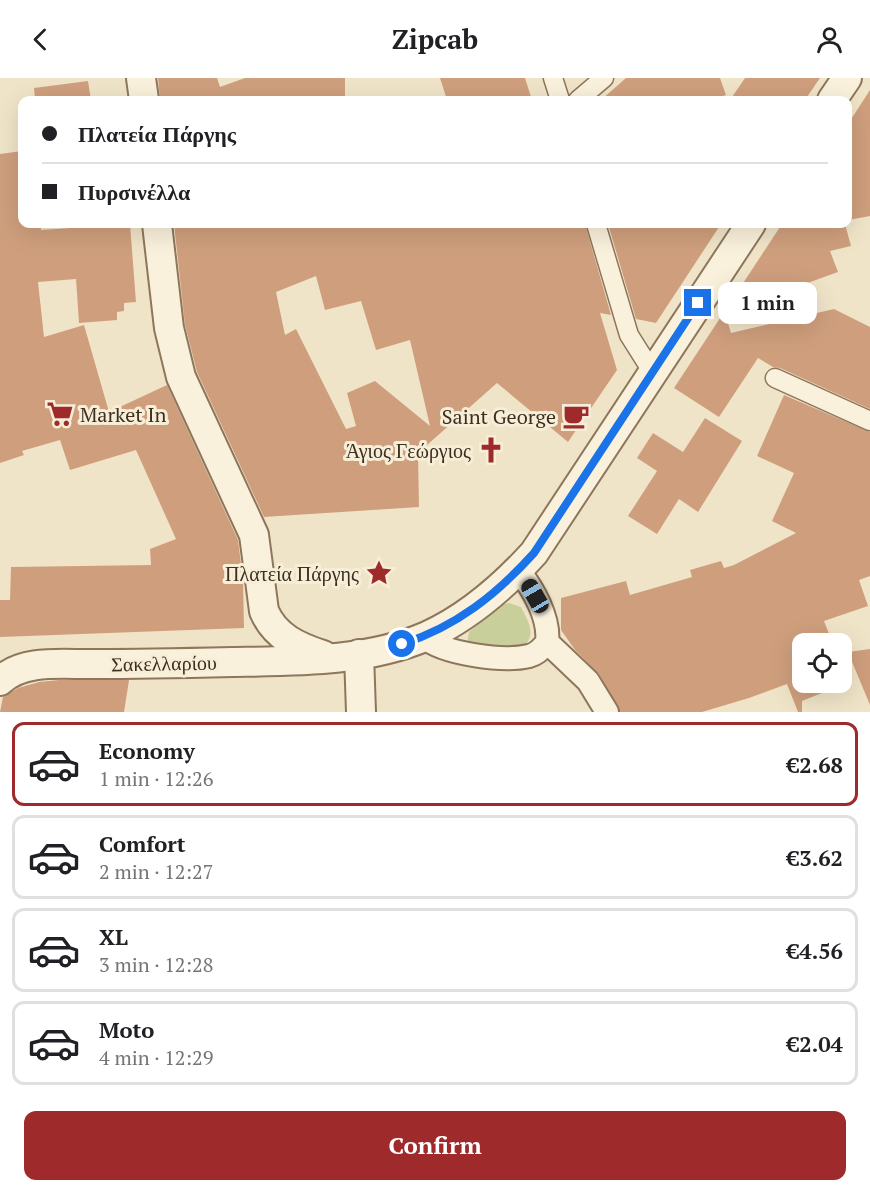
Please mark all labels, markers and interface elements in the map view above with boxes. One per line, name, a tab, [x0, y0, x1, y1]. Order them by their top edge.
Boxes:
text: Zipcab	[392, 21, 478, 57]
icon: back	[24, 23, 57, 56]
icon: person	[813, 23, 846, 56]
text: Πλατεία Πάργης	[78, 119, 236, 148]
text: Πυρσινέλλα	[78, 177, 190, 206]
callout: 1 min	[719, 282, 818, 324]
route end	[684, 289, 711, 316]
text: 1 min	[740, 289, 795, 316]
supermarket icon: Market In	[45, 399, 75, 429]
place label: Market In	[80, 401, 167, 428]
cafe icon: Saint George	[561, 401, 591, 431]
place label: Saint George	[442, 403, 556, 430]
church icon: Άγιος Γεώργιος	[476, 435, 506, 465]
place label: Άγιος Γεώργιος	[346, 437, 471, 464]
place icon: Πλατεία Πάργης	[364, 558, 394, 588]
place label: Πλατεία Πάργης	[225, 560, 359, 587]
car	[518, 576, 552, 616]
route start	[388, 630, 415, 657]
map controls	[792, 633, 852, 693]
button: locate	[792, 633, 852, 693]
street label: Σακελλαρίου	[111, 649, 217, 677]
text: Economy	[99, 736, 195, 765]
icon: car	[27, 737, 81, 791]
text: €2.68	[787, 750, 843, 779]
text: 1 min · 12:26	[99, 765, 213, 792]
text: Comfort	[99, 829, 185, 858]
icon: car	[27, 830, 81, 884]
text: €3.62	[787, 843, 843, 872]
text: 2 min · 12:27	[99, 858, 213, 885]
text: XL	[99, 922, 128, 951]
icon: car	[27, 923, 81, 977]
text: €4.56	[787, 936, 843, 965]
text: 3 min · 12:28	[99, 951, 213, 978]
text: Moto	[99, 1015, 154, 1044]
icon: car	[27, 1016, 81, 1070]
text: €2.04	[787, 1029, 843, 1058]
text: 4 min · 12:29	[99, 1044, 213, 1071]
button: Confirm	[24, 1111, 846, 1180]

